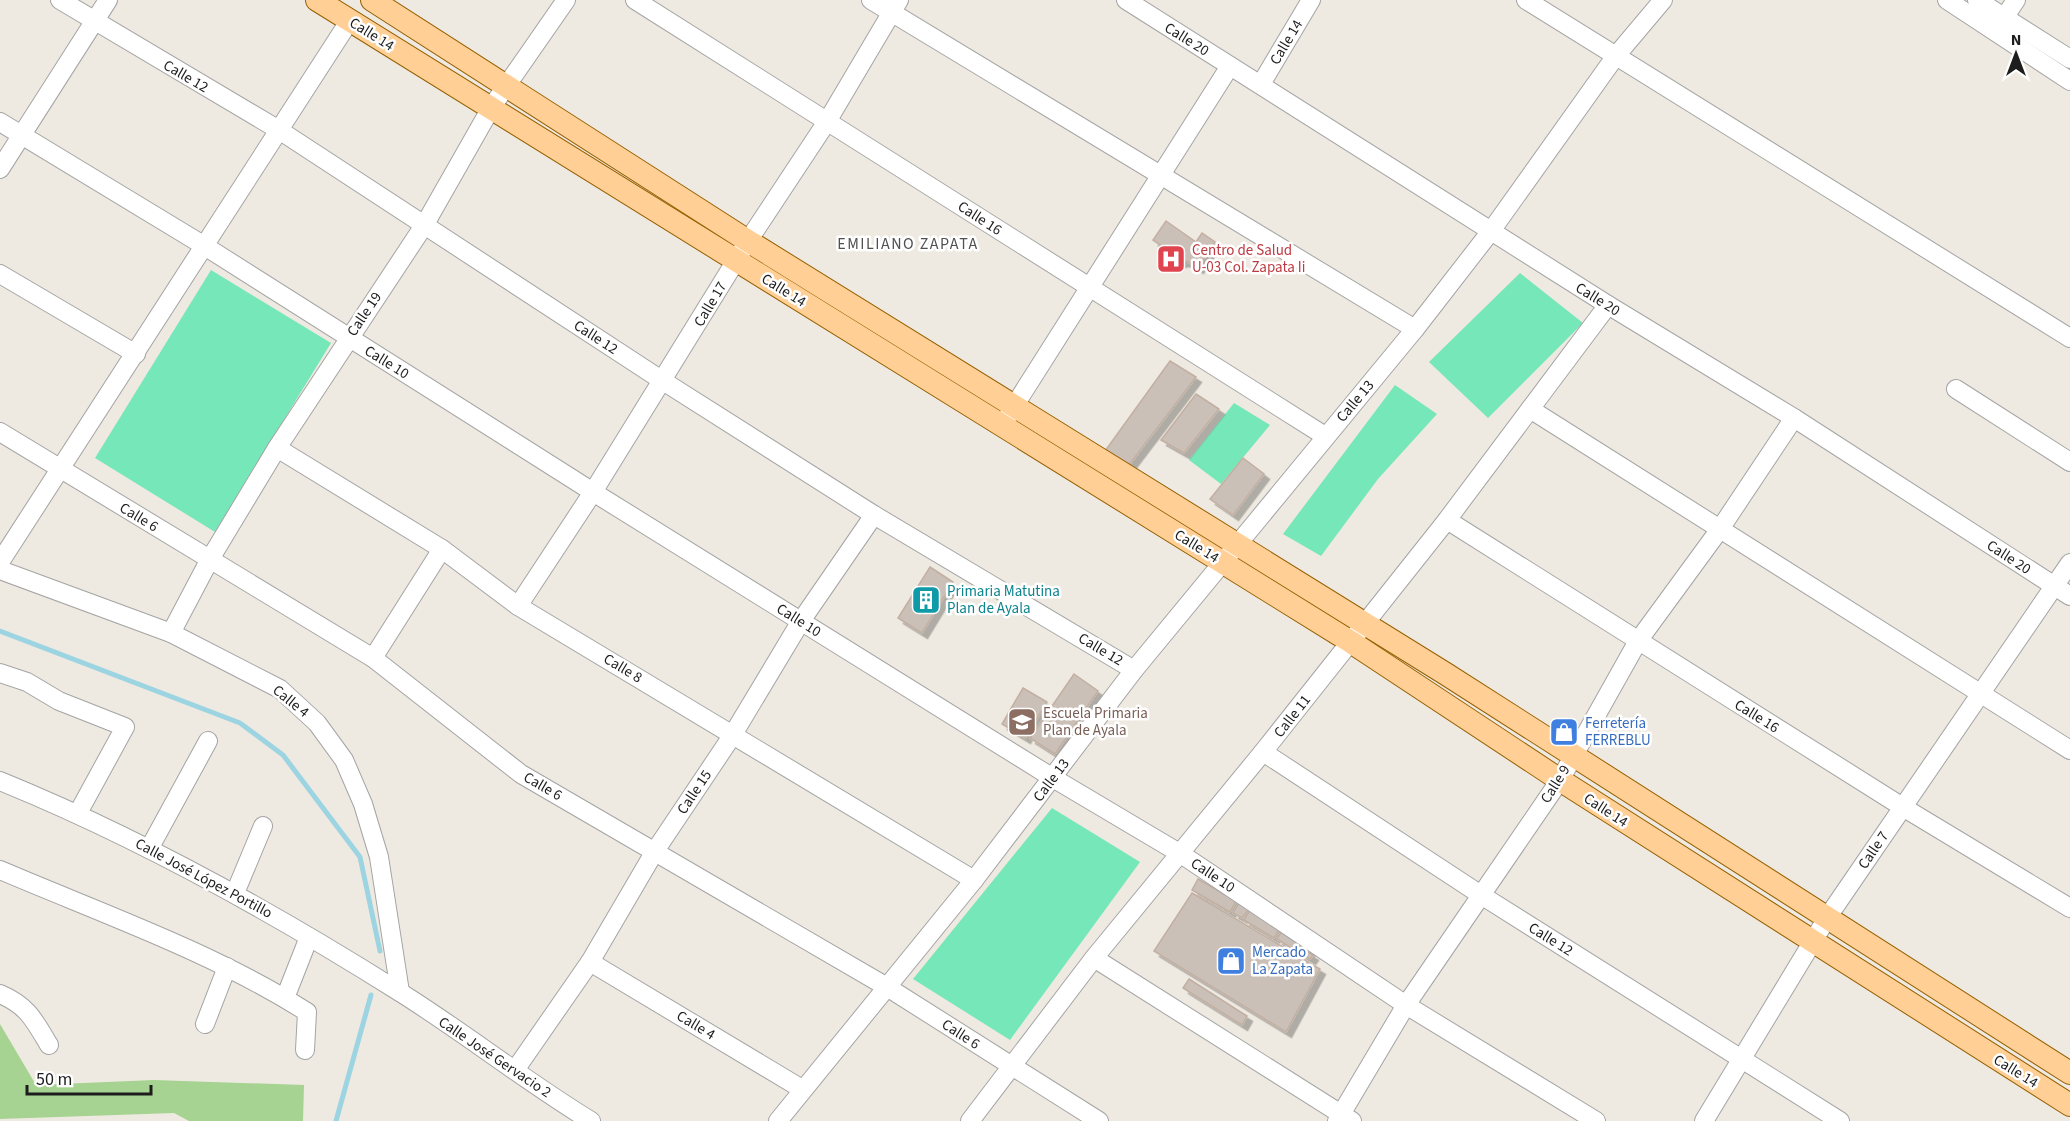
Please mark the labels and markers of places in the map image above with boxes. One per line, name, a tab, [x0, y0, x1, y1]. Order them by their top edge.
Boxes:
place label: Centro de Salud U-03 Col. Zapata Ii	[1192, 240, 1305, 278]
hospital icon: Centro de Salud U-03 Col. Zapata Ii	[1155, 243, 1187, 275]
place label: Primaria Matutina Plan de Ayala	[947, 581, 1060, 619]
building icon: Primaria Matutina Plan de Ayala	[910, 584, 942, 616]
place label: Escuela Primaria Plan de Ayala	[1043, 703, 1148, 741]
school or university icon: Escuela Primaria Plan de Ayala	[1006, 706, 1038, 738]
place label: Ferretería FERREBLU	[1585, 713, 1651, 751]
shop icon: Ferretería FERREBLU	[1548, 716, 1580, 748]
place label: Mercado La Zapata	[1252, 942, 1313, 980]
shop icon: Mercado La Zapata	[1215, 945, 1247, 977]

